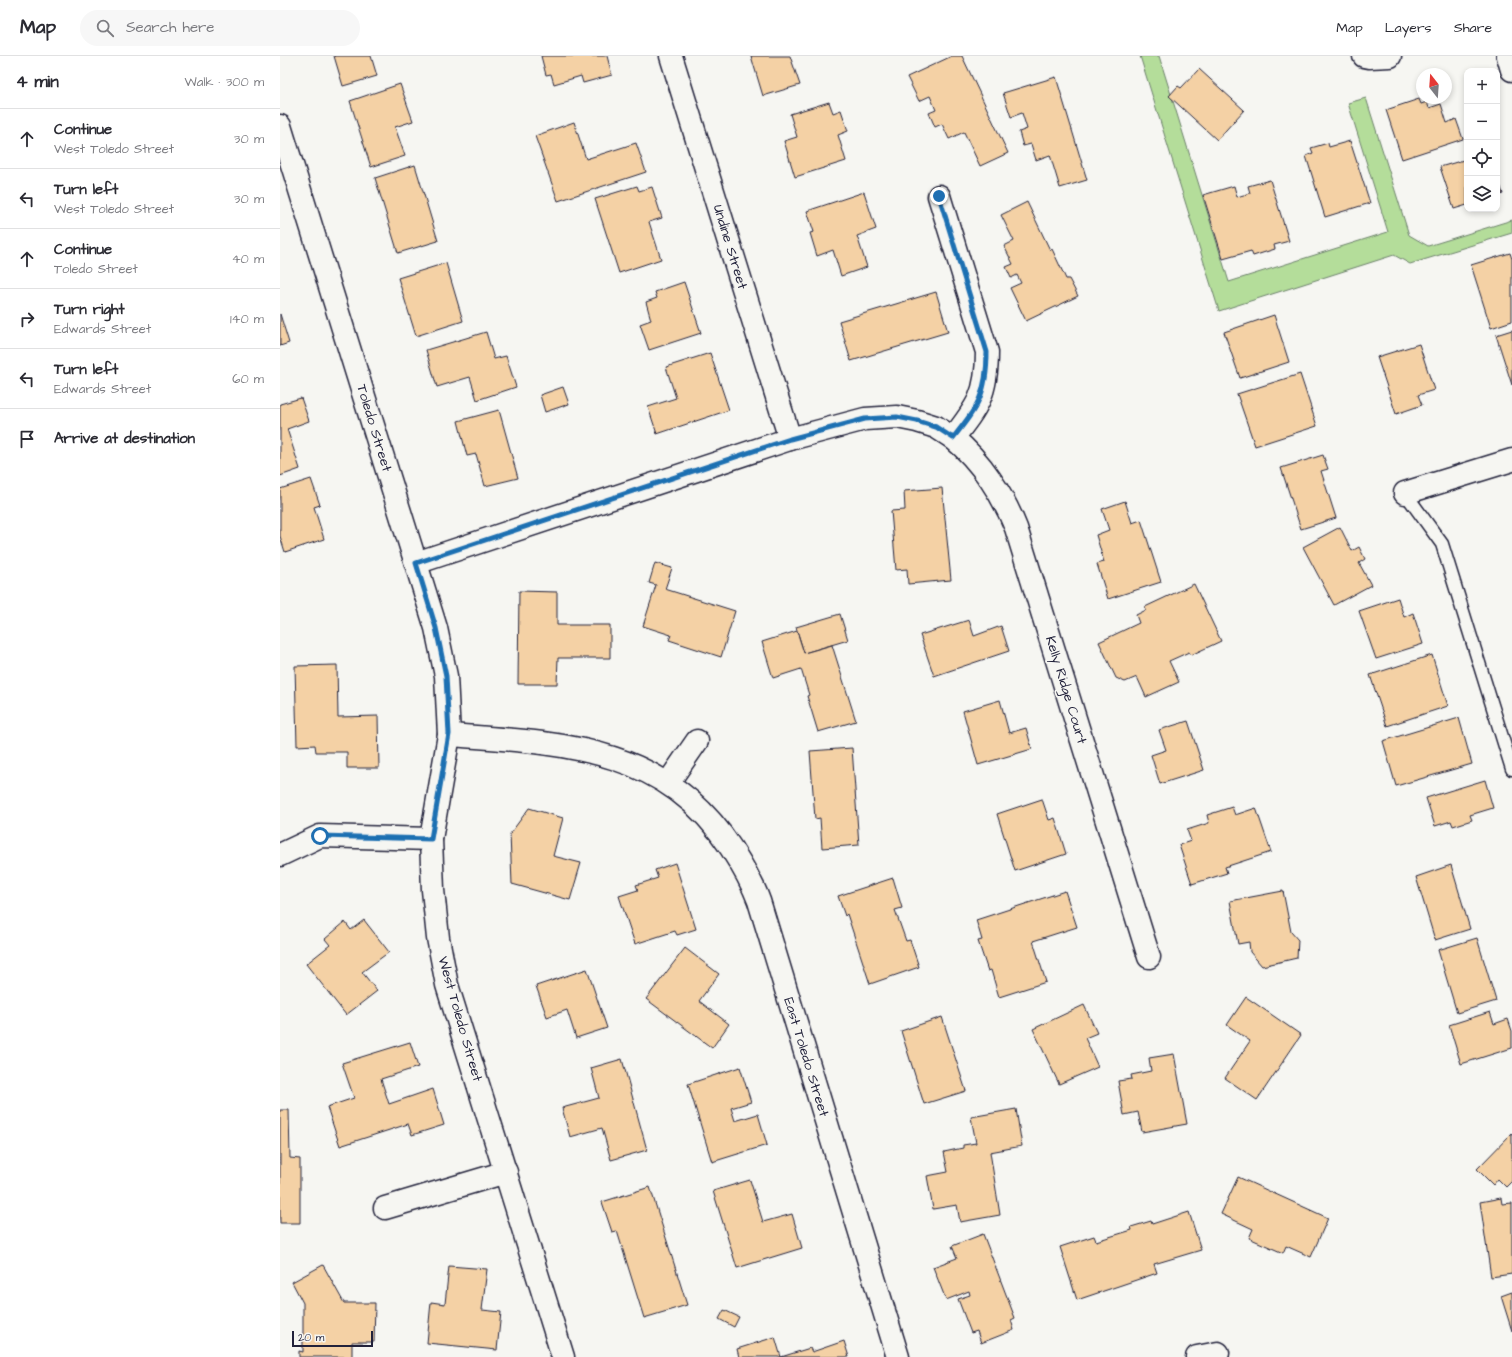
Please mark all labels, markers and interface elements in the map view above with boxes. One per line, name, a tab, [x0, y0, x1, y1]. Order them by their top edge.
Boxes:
search box	[80, 10, 360, 46]
text: Map	[20, 14, 56, 41]
icon: search	[94, 17, 116, 39]
text: Search here	[126, 17, 215, 38]
text: Map	[1336, 18, 1363, 38]
text: Layers	[1385, 18, 1432, 38]
text: Share	[1454, 18, 1492, 38]
north arrow	[1416, 68, 1452, 104]
map controls	[1464, 68, 1500, 212]
button: +	[1464, 68, 1500, 104]
text: 4 min	[16, 70, 59, 94]
text: Walk · 300 m	[185, 73, 264, 91]
button: −	[1464, 104, 1500, 140]
text: Continue	[54, 119, 112, 140]
icon: ahead	[16, 128, 38, 150]
text: 30 m	[234, 130, 264, 148]
text: West Toledo Street	[54, 140, 174, 158]
button: locate	[1464, 140, 1500, 176]
button: layers	[1464, 176, 1500, 212]
text: Turn left	[54, 179, 118, 200]
route end	[930, 187, 948, 205]
icon: left	[16, 188, 38, 210]
text: 30 m	[234, 190, 264, 208]
text: West Toledo Street	[54, 200, 174, 218]
street label: Undine Street	[708, 202, 752, 292]
text: Continue	[54, 239, 112, 260]
icon: ahead	[16, 248, 38, 270]
text: 40 m	[232, 250, 264, 268]
text: Toledo Street	[54, 260, 138, 278]
text: Turn right	[54, 299, 125, 320]
icon: right	[16, 308, 38, 330]
text: 140 m	[230, 310, 264, 328]
text: Edwards Street	[54, 320, 151, 338]
text: Turn left	[54, 359, 118, 380]
icon: left	[16, 368, 38, 390]
text: 60 m	[232, 370, 264, 388]
text: Edwards Street	[54, 380, 151, 398]
street label: Toledo Street	[351, 382, 397, 474]
icon: arrive	[16, 428, 38, 450]
text: Arrive at destination	[54, 428, 195, 449]
street label: Kelly Ridge Court	[1040, 634, 1092, 747]
route start	[311, 827, 329, 845]
street label: West Toledo Street	[433, 954, 488, 1084]
street label: East Toledo Street	[778, 995, 834, 1120]
scale bar	[292, 1329, 373, 1348]
text: 20 m	[298, 1330, 324, 1345]

